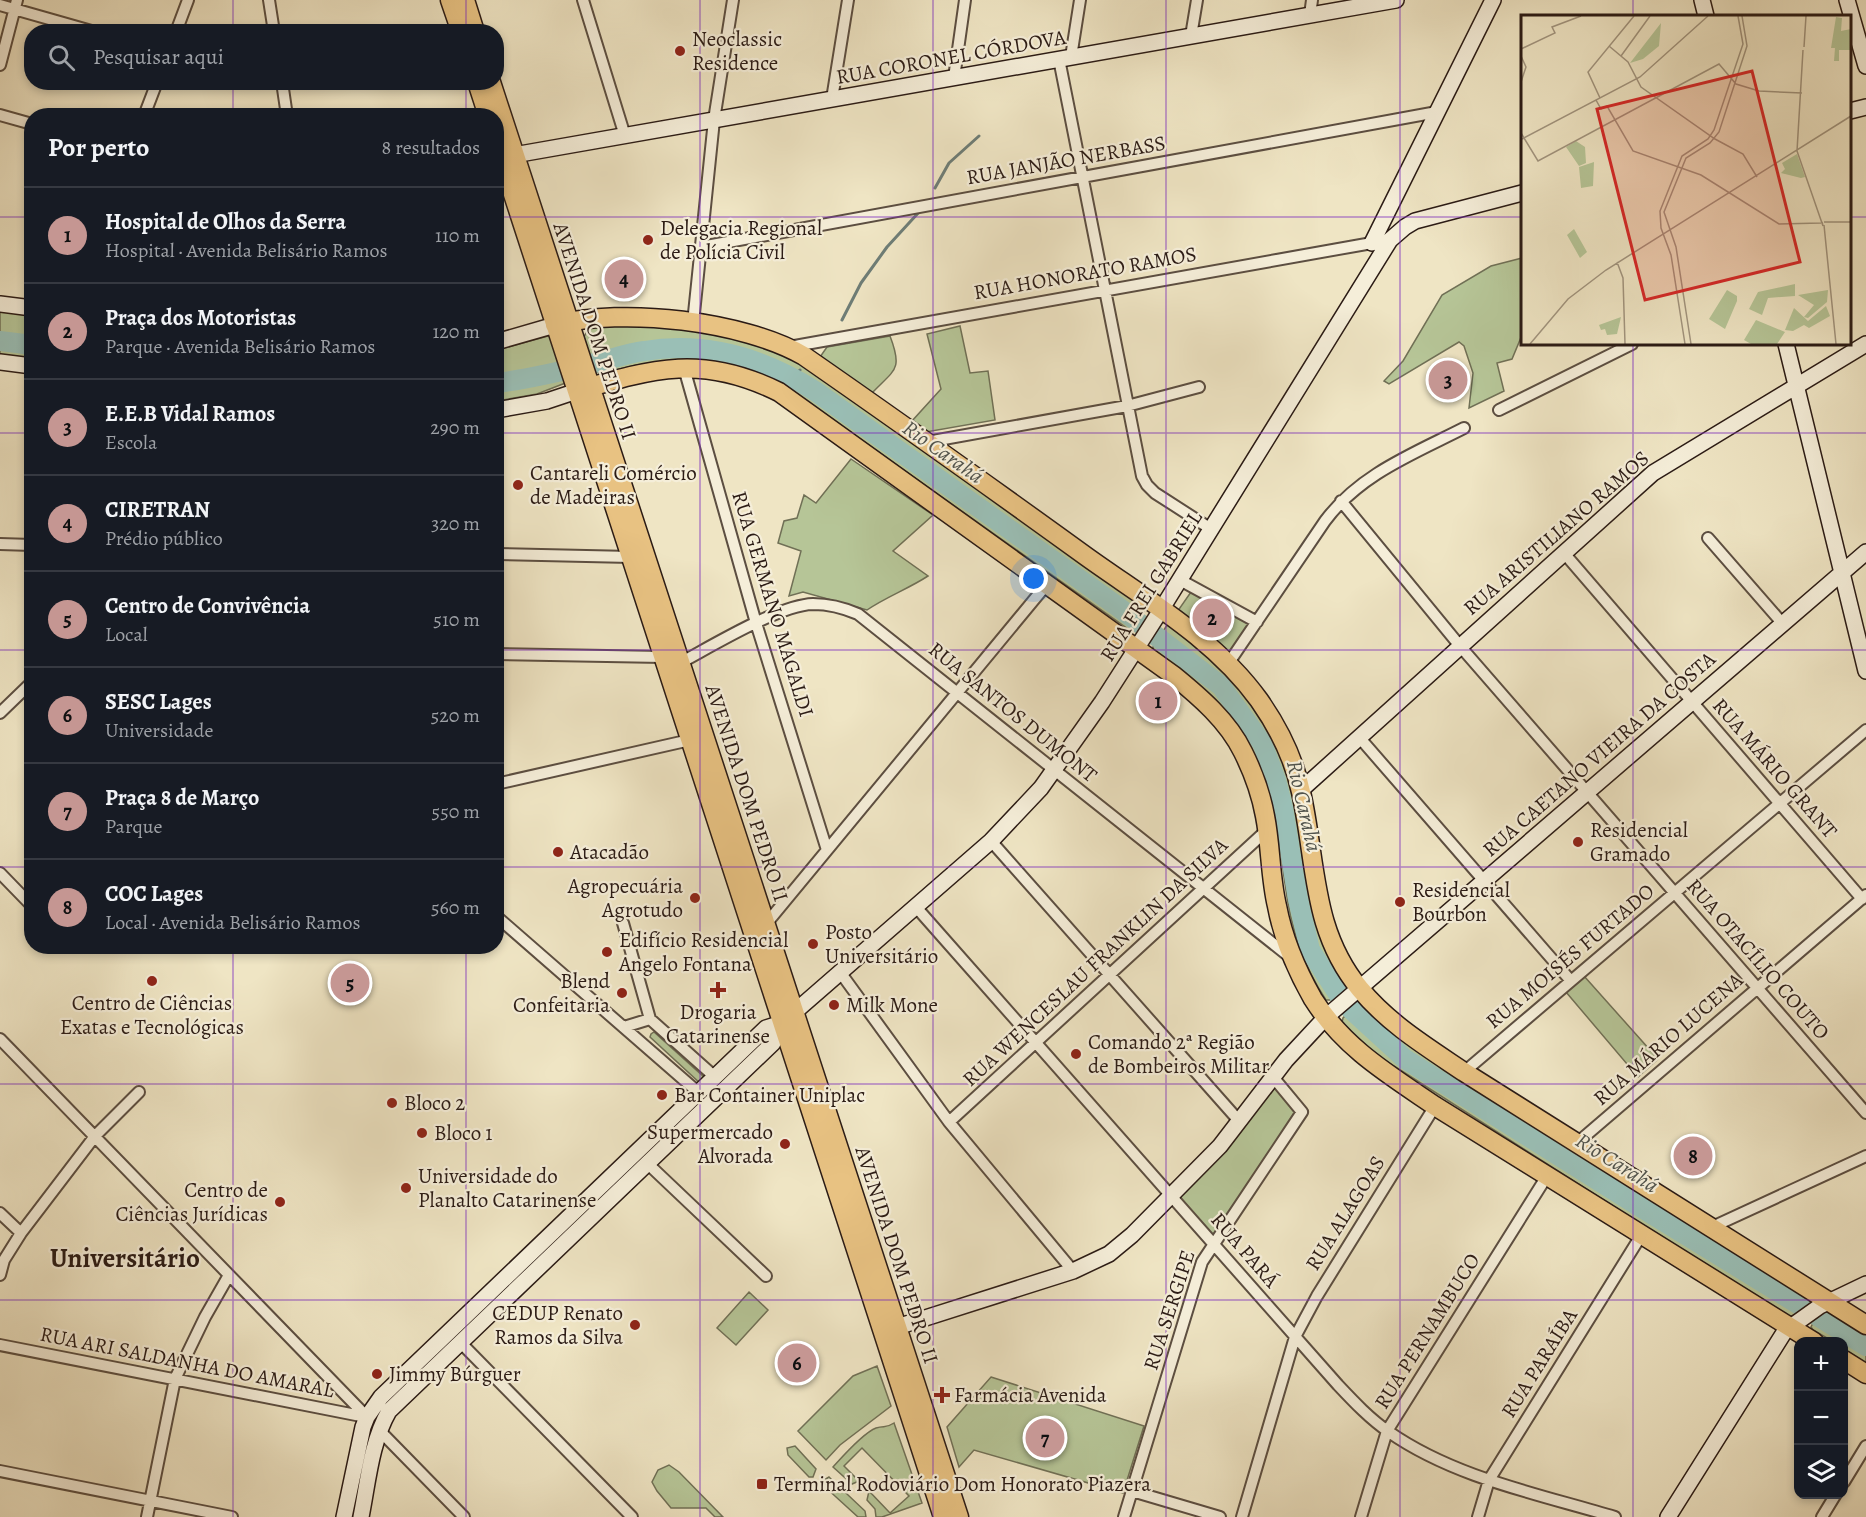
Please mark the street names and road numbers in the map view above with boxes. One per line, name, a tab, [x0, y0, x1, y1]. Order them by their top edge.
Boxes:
street label: RUA CORONEL CÓRDOVA	[834, 23, 1069, 91]
street label: RUA JANJÃO NERBASS	[964, 129, 1168, 191]
street label: AVENIDA DOM PEDRO II	[546, 218, 643, 443]
street label: RUA HONORATO RAMOS	[971, 240, 1199, 306]
street label: RUA ARISTILIANO RAMOS	[1457, 444, 1655, 622]
street label: RUA GERMANO MAGALDI	[725, 488, 821, 720]
street label: RUA FREI GABRIEL	[1093, 505, 1209, 667]
street label: RUA SANTOS DUMONT	[923, 635, 1104, 789]
street label: RUA CAETANO VIEIRA DA COSTA	[1477, 645, 1722, 863]
street label: AVENIDA DOM PEDRO II	[698, 680, 795, 905]
street label: RUA MÁRIO GRANT	[1706, 692, 1844, 844]
street label: RUA WENCESLAU FRANKLIN DA SILVA	[956, 831, 1234, 1093]
street label: RUA OTACÍLIO COUTO	[1680, 872, 1836, 1046]
street label: RUA MOISÉS FURTADO	[1480, 877, 1660, 1035]
street label: RUA MÁRIO LUCENA	[1587, 966, 1749, 1112]
street label: AVENIDA DOM PEDRO II	[848, 1142, 945, 1367]
street label: RUA ALAGOAS	[1299, 1150, 1391, 1276]
street label: RUA PARÁ	[1204, 1206, 1286, 1294]
street label: RUA SERGIPE	[1136, 1246, 1202, 1374]
street label: RUA PERNAMBUCO	[1368, 1248, 1486, 1414]
street label: RUA PARAÍBA	[1494, 1303, 1584, 1423]
street label: RUA ARI SALDANHA DO AMARAL	[38, 1320, 337, 1404]

